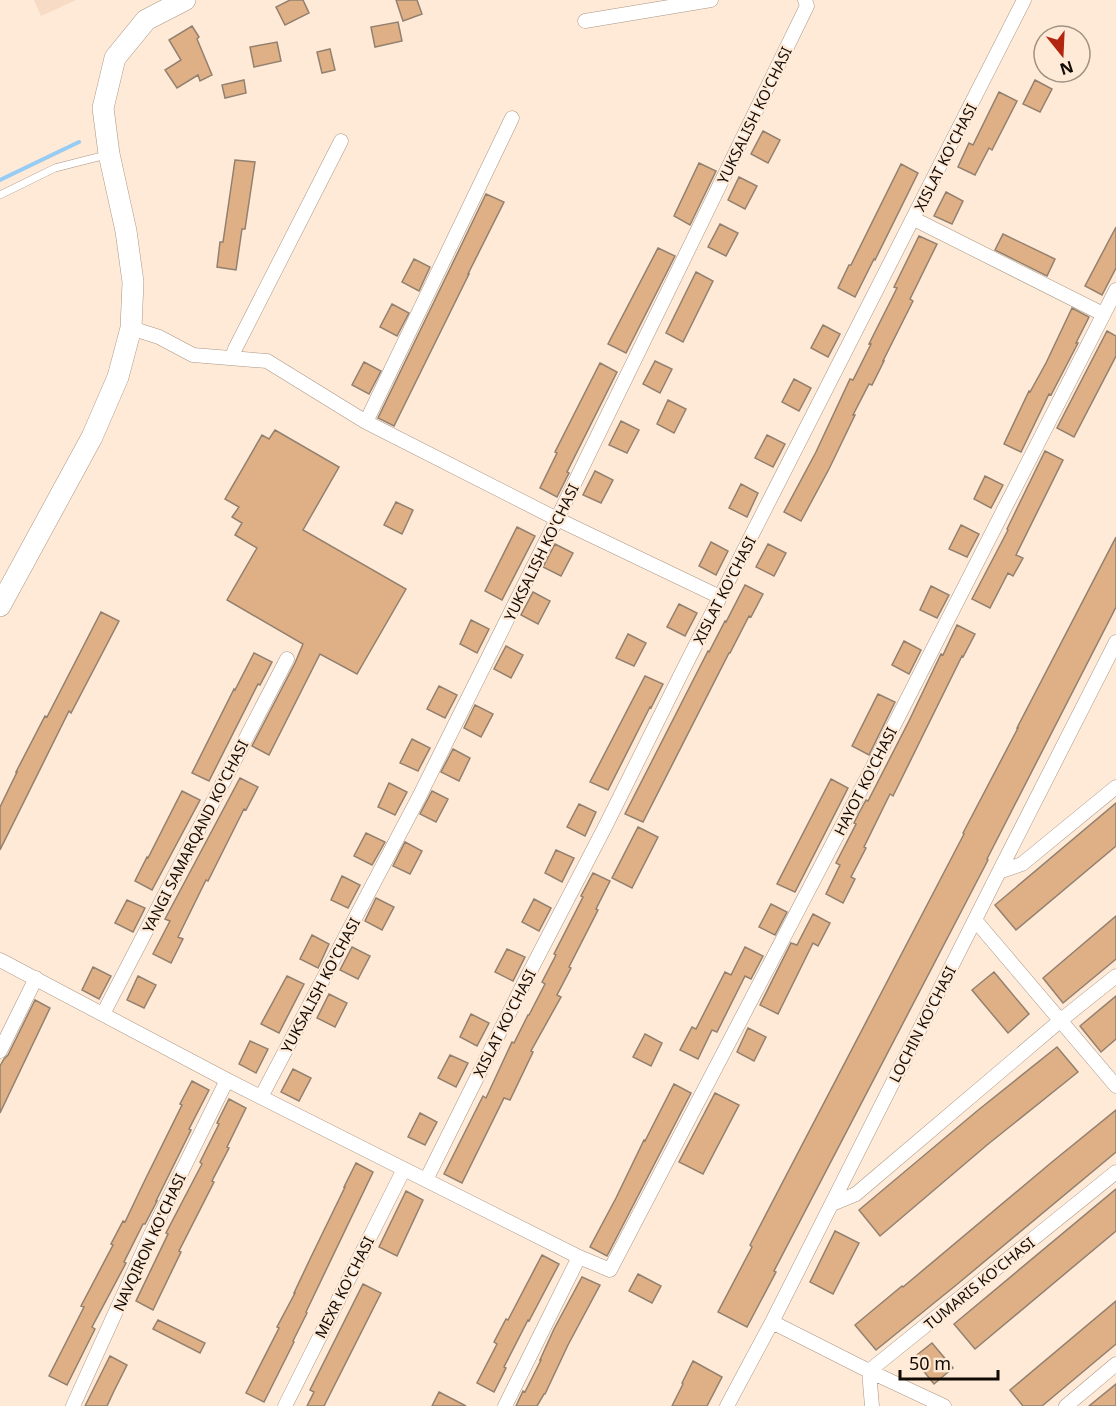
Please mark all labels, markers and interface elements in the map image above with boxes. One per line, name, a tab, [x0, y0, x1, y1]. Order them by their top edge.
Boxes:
north arrow	[1032, 24, 1092, 84]
street label: YUKSALISH KO'CHASI	[712, 43, 796, 187]
text: N	[1057, 56, 1076, 81]
street label: XISLAT KO'CHASI	[909, 100, 981, 214]
street label: YUKSALISH KO'CHASI	[499, 480, 583, 624]
street label: XISLAT KO'CHASI	[688, 533, 760, 647]
street label: HAYOT KO'CHASI	[829, 723, 901, 839]
street label: YANGI SAMARQAND KO'CHASI	[138, 736, 252, 936]
street label: YUKSALISH KO'CHASI	[276, 914, 364, 1056]
street label: LOCHIN KO'CHASI	[884, 963, 960, 1085]
street label: XISLAT KO'CHASI	[468, 966, 540, 1080]
street label: NAVQIRON KO'CHASI	[108, 1170, 190, 1314]
street label: TUMARIS KO'CHASI	[920, 1232, 1038, 1334]
street label: MEXR KO'CHASI	[310, 1233, 378, 1341]
scale bar	[900, 1343, 998, 1381]
text: 50 m	[909, 1351, 951, 1375]

